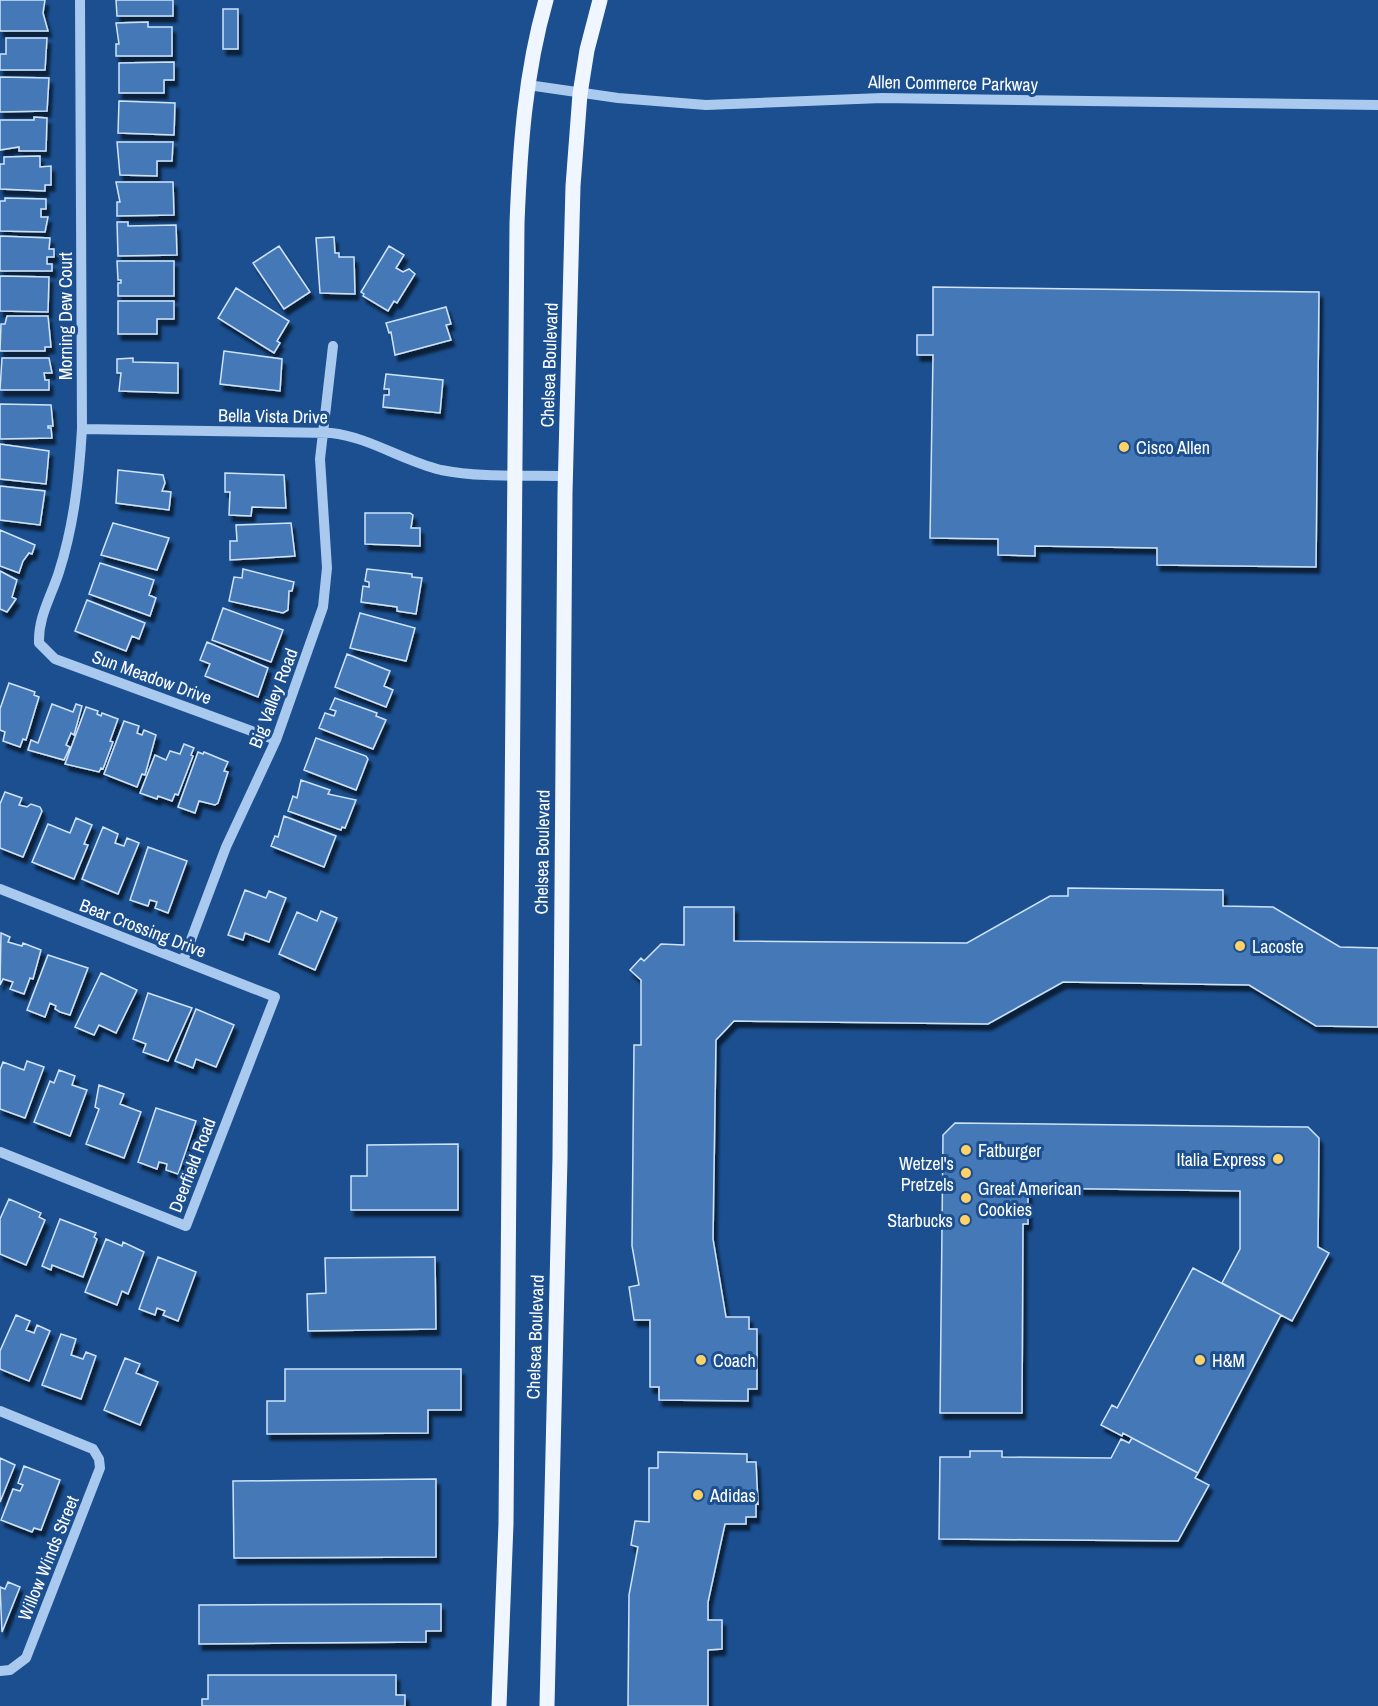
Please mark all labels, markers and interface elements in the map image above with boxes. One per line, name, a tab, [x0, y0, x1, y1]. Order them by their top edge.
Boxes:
street label: Allen Commerce Parkway	[867, 69, 1039, 97]
street label: Morning Dew Court	[53, 252, 78, 380]
street label: Chelsea Boulevard	[534, 302, 564, 428]
street label: Bella Vista Drive	[218, 403, 328, 429]
place label: Cisco Allen	[1136, 435, 1210, 460]
marker: Cisco Allen	[1117, 440, 1131, 454]
street label: Sun Meadow Drive	[89, 644, 215, 710]
street label: Big Valley Road	[243, 645, 303, 751]
street label: Chelsea Boulevard	[528, 789, 556, 915]
street label: Bear Crossing Drive	[76, 892, 210, 964]
place label: Lacoste	[1252, 934, 1304, 959]
marker: Lacoste	[1233, 939, 1247, 953]
street label: Deerfield Road	[163, 1114, 221, 1216]
place label: Fatburger	[978, 1138, 1041, 1163]
marker: Fatburger	[959, 1143, 973, 1157]
place label: Italia Express	[1177, 1147, 1266, 1172]
place label: Wetzel's Pretzels	[899, 1151, 954, 1197]
marker: Italia Express	[1271, 1152, 1285, 1166]
marker: Wetzel's Pretzels	[959, 1166, 973, 1180]
place label: Great American Cookies	[978, 1176, 1081, 1222]
marker: Great American Cookies	[959, 1191, 973, 1205]
place label: Starbucks	[887, 1208, 953, 1233]
marker: Starbucks	[958, 1213, 972, 1227]
street label: Chelsea Boulevard	[520, 1274, 550, 1400]
place label: Coach	[713, 1348, 756, 1373]
place label: H&M	[1212, 1348, 1245, 1373]
marker: Coach	[694, 1353, 708, 1367]
marker: H&M	[1193, 1353, 1207, 1367]
place label: Adidas	[709, 1483, 756, 1508]
marker: Adidas	[691, 1488, 705, 1502]
street label: Willow Winds Street	[12, 1492, 84, 1624]

